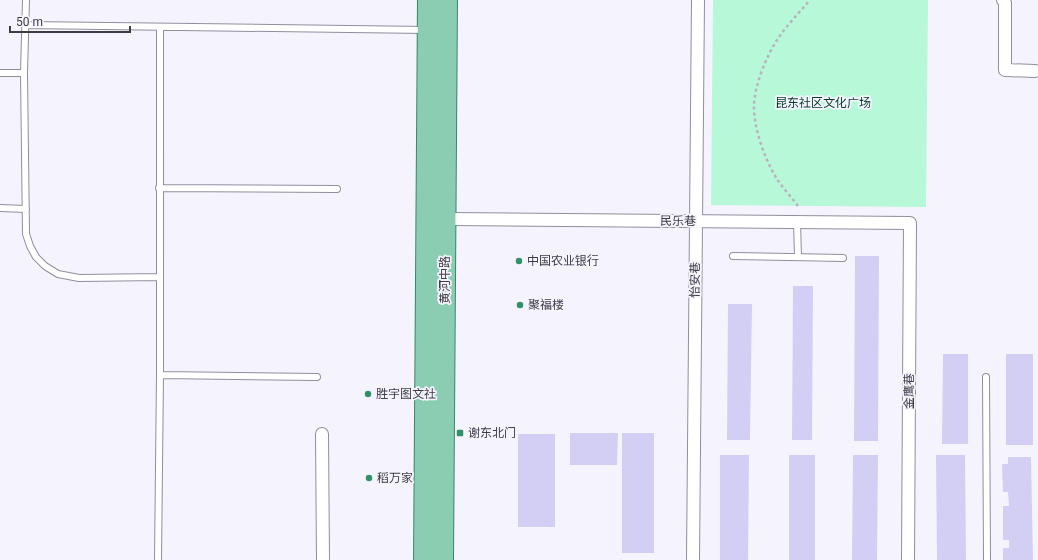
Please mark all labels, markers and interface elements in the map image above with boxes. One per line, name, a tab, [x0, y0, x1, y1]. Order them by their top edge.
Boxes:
scale bar	[10, 8, 130, 34]
text: 50 m	[16, 15, 43, 29]
park label: 昆东社区文化广场	[775, 96, 871, 110]
street label: 民乐巷	[660, 214, 696, 228]
place label: 中国农业银行	[527, 254, 599, 268]
street label: 黄河中路	[438, 256, 452, 304]
marker: 中国农业银行	[514, 256, 524, 266]
street label: 怡安巷	[688, 262, 702, 298]
place label: 聚福楼	[528, 298, 564, 312]
marker: 聚福楼	[515, 300, 525, 310]
street label: 金鹰巷	[902, 373, 916, 409]
place label: 胜宇图文社	[376, 387, 436, 401]
marker: 胜宇图文社	[363, 389, 373, 399]
place label: 谢东北门	[468, 426, 516, 440]
marker: 谢东北门	[455, 428, 465, 438]
place label: 稻万家	[377, 471, 413, 485]
marker: 稻万家	[364, 473, 374, 483]

